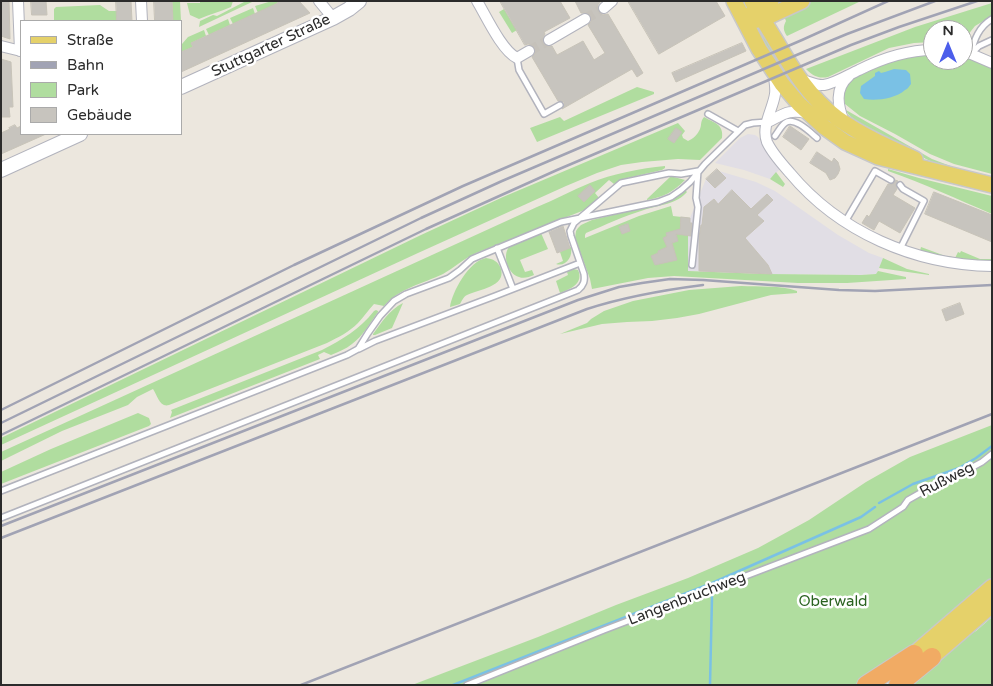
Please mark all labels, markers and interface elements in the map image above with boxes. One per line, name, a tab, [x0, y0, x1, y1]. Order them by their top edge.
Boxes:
street label: Stuttgarter Straße	[209, 11, 333, 81]
legend	[20, 20, 182, 135]
north arrow	[923, 20, 973, 70]
text: N	[942, 22, 954, 39]
text: Straße	[67, 31, 113, 49]
text: Bahn	[67, 56, 104, 74]
text: Park	[67, 81, 99, 99]
text: Gebäude	[67, 106, 132, 124]
street label: Rußweg	[917, 459, 977, 501]
street label: Langenbruchweg	[626, 568, 748, 630]
park label: Oberwald	[798, 593, 868, 611]

